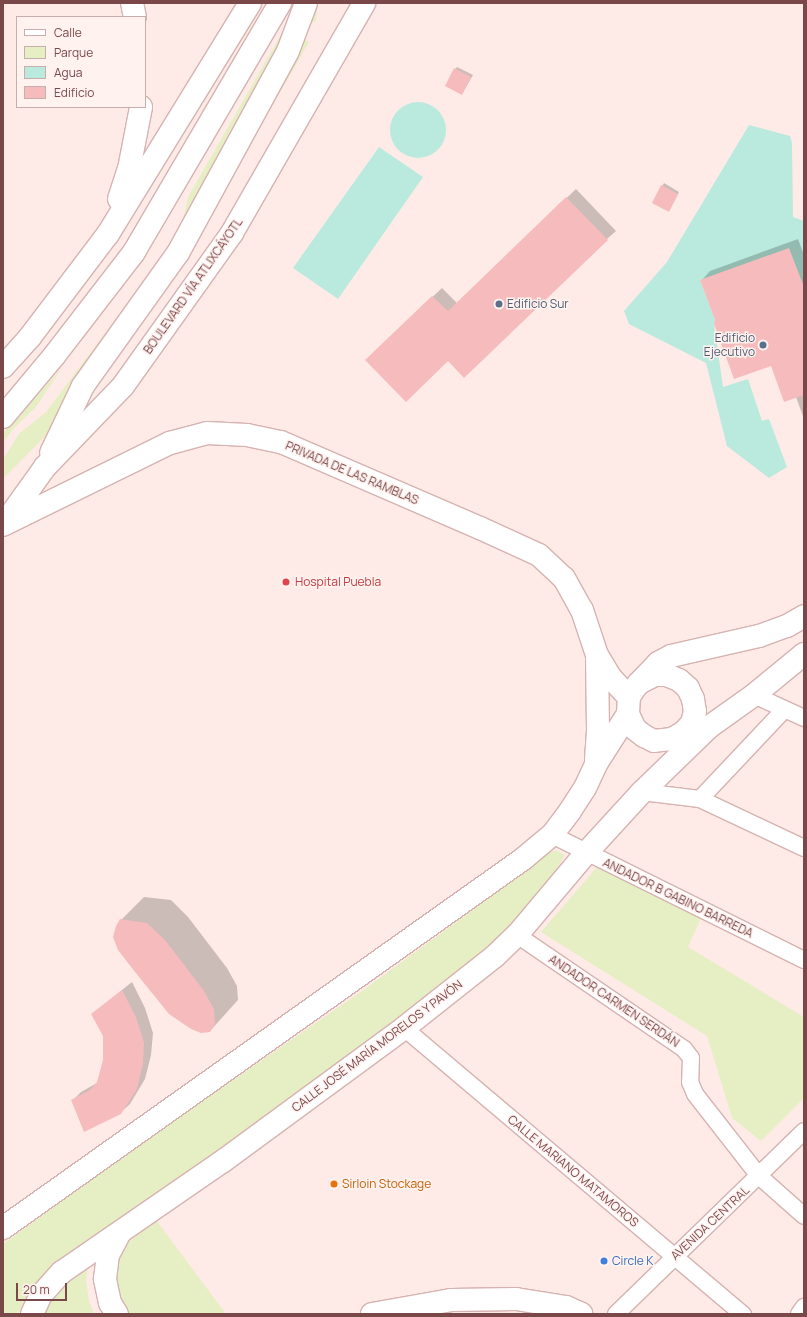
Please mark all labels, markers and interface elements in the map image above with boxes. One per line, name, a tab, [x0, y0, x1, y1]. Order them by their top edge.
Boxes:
legend	[16, 16, 146, 108]
text: Calle	[54, 24, 82, 41]
text: Parque	[54, 44, 93, 61]
text: Agua	[54, 64, 83, 81]
text: Edificio	[54, 84, 94, 101]
street label: BOULEVARD VÍA ATLIXCÁYOTL	[140, 215, 246, 357]
place label: Edificio Sur	[507, 297, 569, 311]
marker: Edificio Sur	[494, 299, 504, 309]
place label: Edificio Ejecutivo	[704, 331, 755, 359]
marker: Edificio Ejecutivo	[758, 340, 768, 350]
street label: PRIVADA DE LAS RAMBLAS	[283, 438, 421, 508]
place label: Hospital Puebla	[295, 575, 381, 589]
marker: Hospital Puebla	[280, 576, 292, 588]
street label: ANDADOR B GABINO BARREDA	[601, 855, 755, 941]
street label: ANDADOR CARMEN SERDÁN	[546, 952, 682, 1050]
street label: CALLE JOSÉ MARÍA MORELOS Y PAVÓN	[289, 977, 465, 1115]
street label: CALLE MARIANO MATAMOROS	[505, 1112, 641, 1230]
place label: Sirloin Stockage	[342, 1177, 431, 1191]
marker: Sirloin Stockage	[329, 1179, 339, 1189]
street label: AVENIDA CENTRAL	[668, 1183, 752, 1263]
place label: Circle K	[612, 1254, 653, 1268]
marker: Circle K	[599, 1256, 609, 1266]
scale bar	[18, 1275, 69, 1301]
text: 20 m	[23, 1281, 50, 1298]

